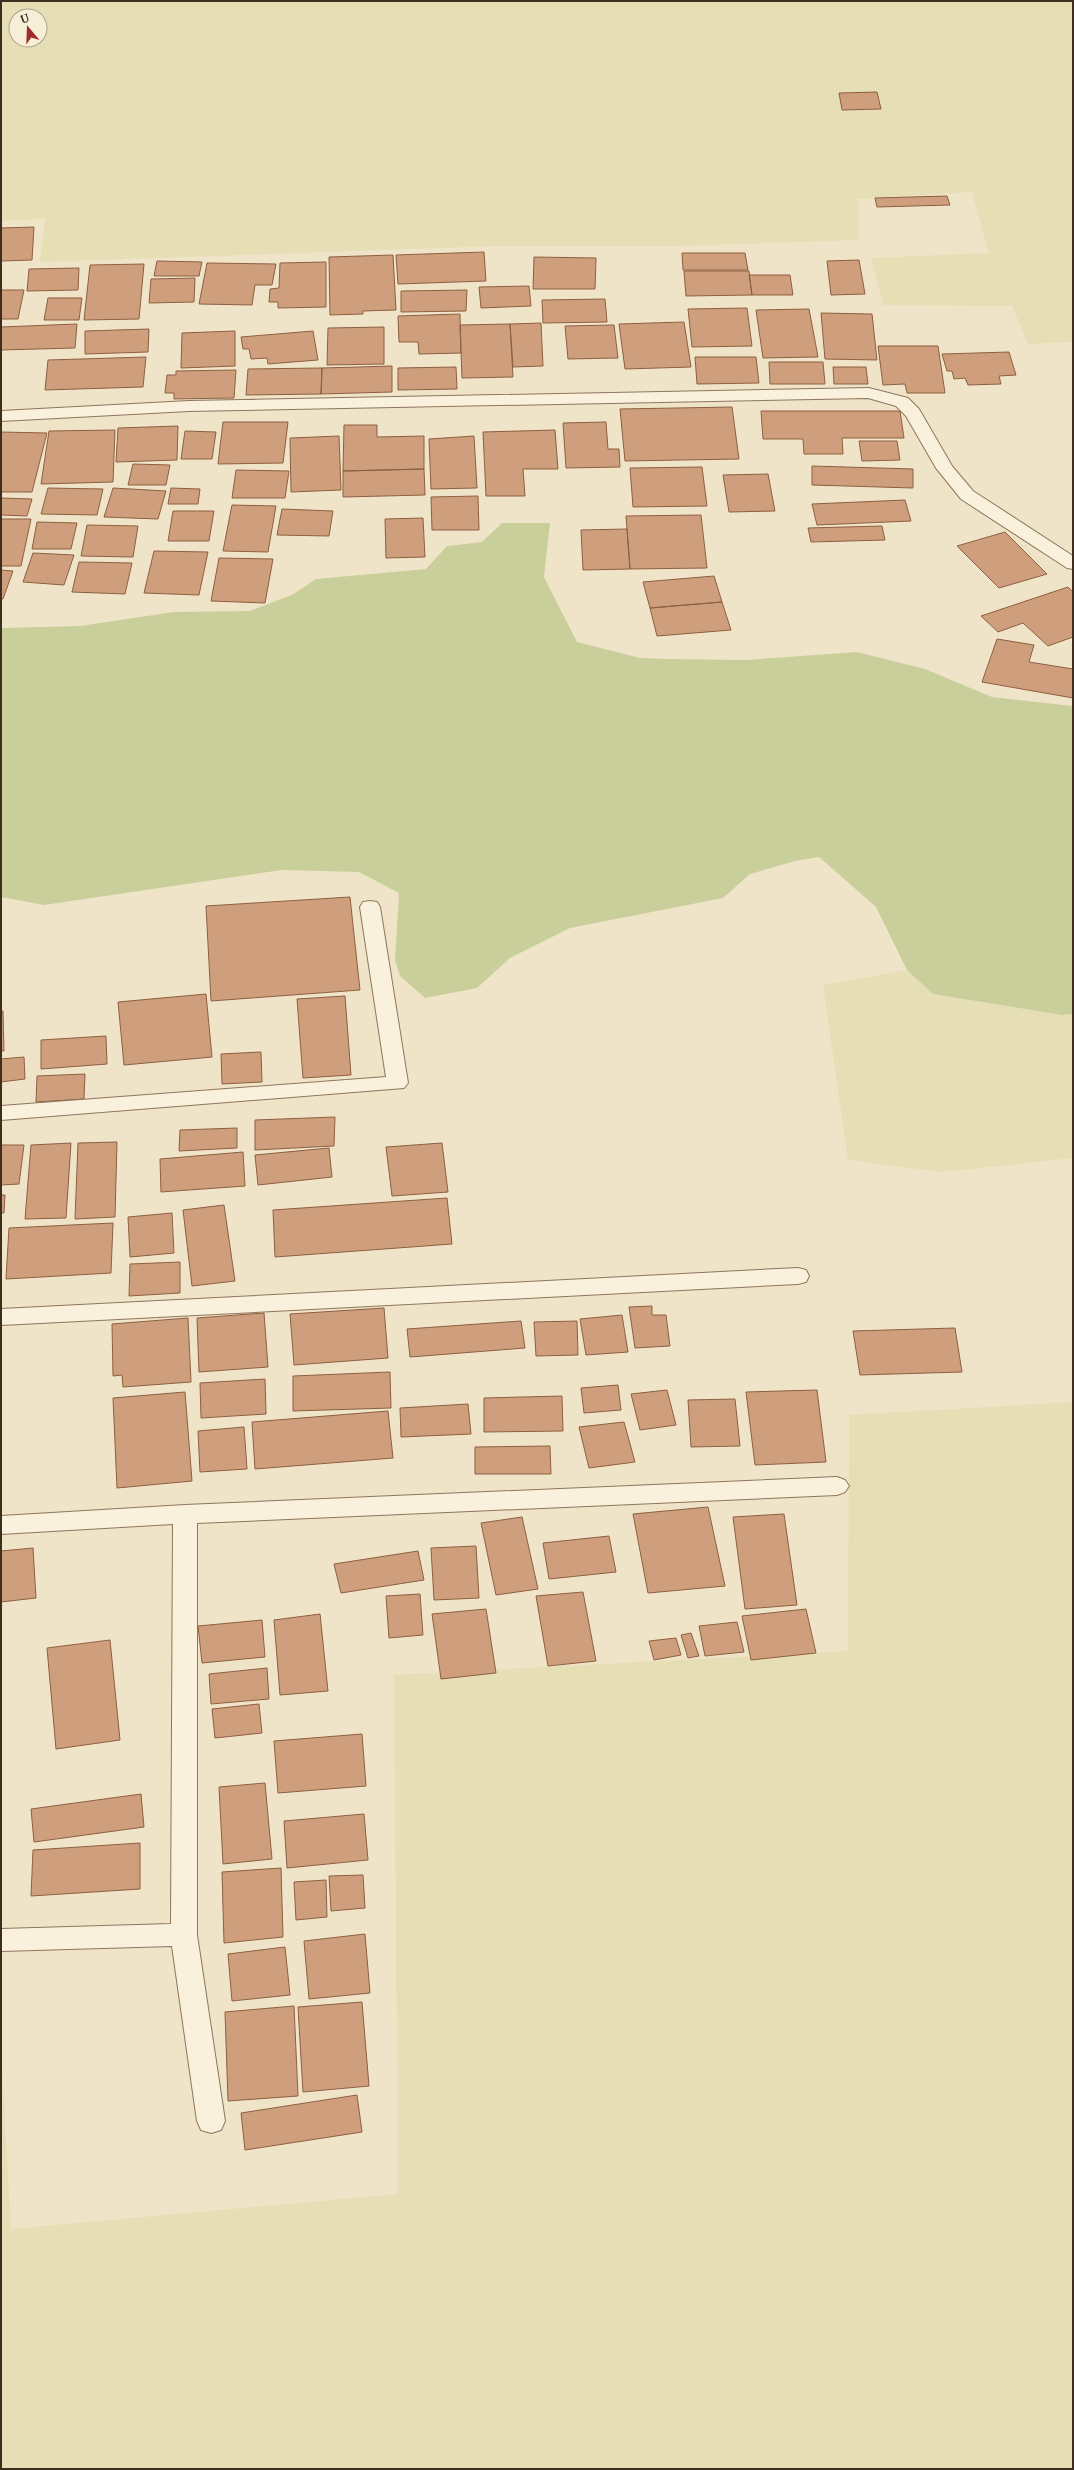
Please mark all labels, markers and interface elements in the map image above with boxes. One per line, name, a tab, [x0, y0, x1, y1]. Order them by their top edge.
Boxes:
north arrow	[8, 8, 48, 48]
text: U	[19, 10, 32, 26]

